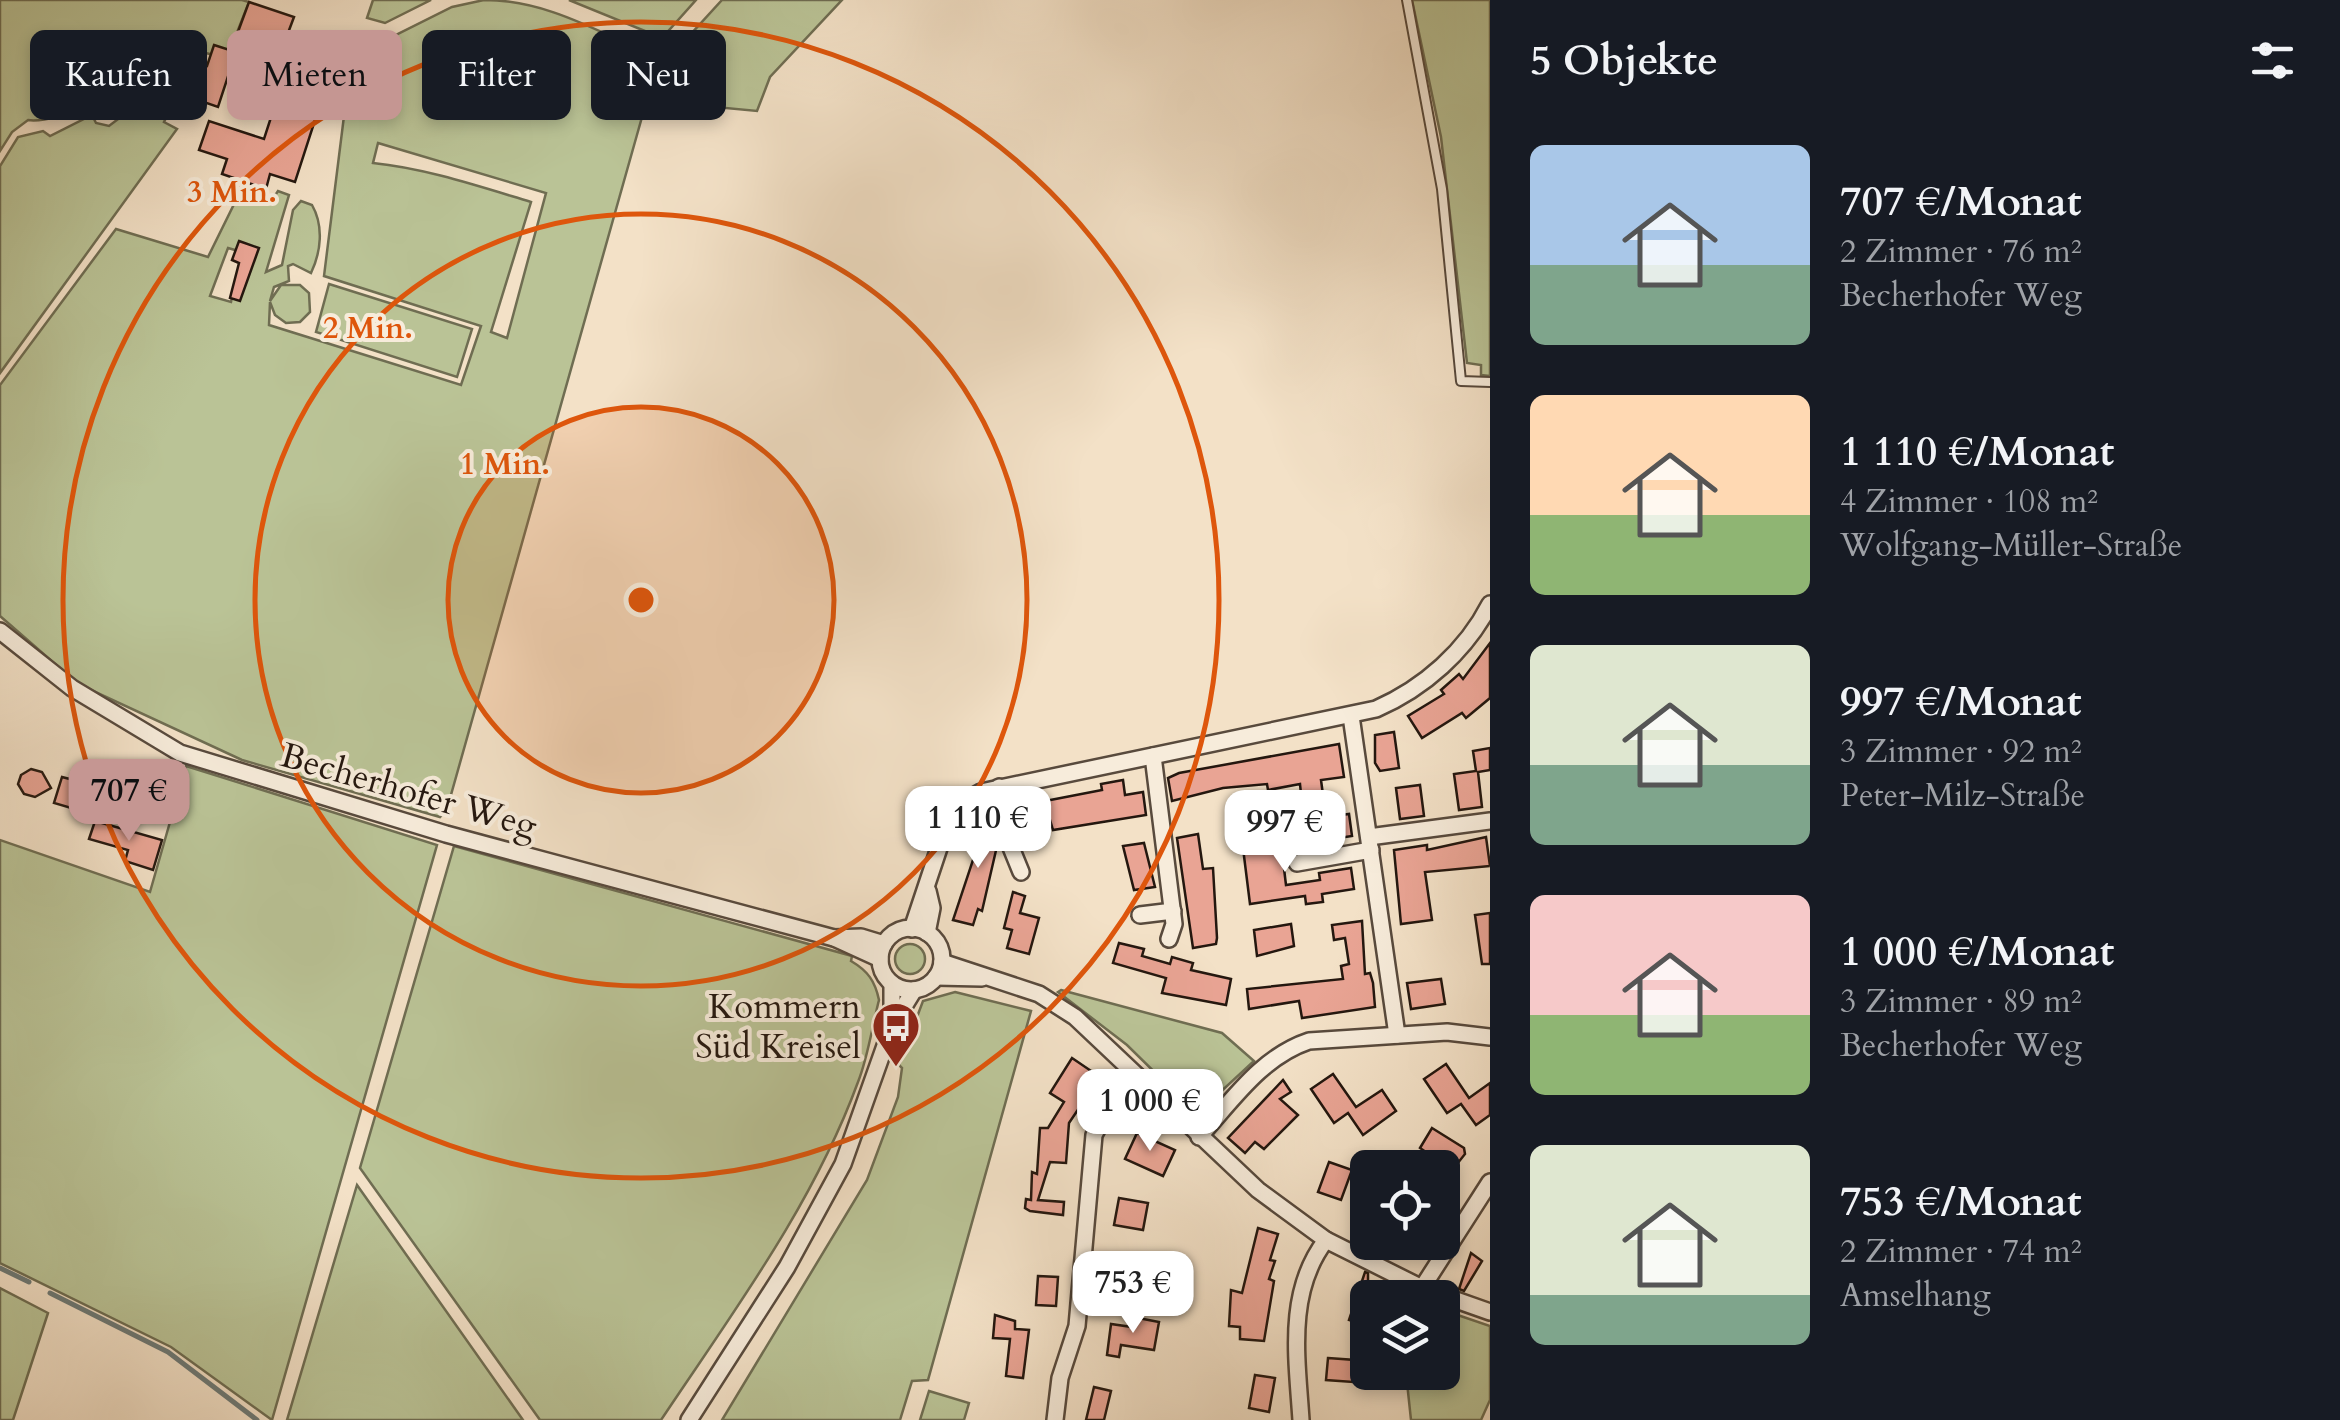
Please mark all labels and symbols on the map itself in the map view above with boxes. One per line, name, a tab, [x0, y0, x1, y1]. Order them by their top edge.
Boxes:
text: 3 Min.	[187, 172, 277, 213]
text: 2 Min.	[323, 308, 413, 349]
text: 1 Min.	[460, 444, 550, 485]
centre of rings	[623, 582, 659, 618]
street label: Becherhofer Weg	[275, 731, 543, 851]
pin: 707 €	[59, 759, 199, 844]
pin: 1 110 €	[886, 786, 1070, 871]
pin: 997 €	[1215, 790, 1355, 875]
place label: Kommern Süd Kreisel	[695, 983, 861, 1071]
bus stop icon: Kommern Süd Kreisel	[870, 1000, 922, 1068]
pin: 1 000 €	[1058, 1069, 1242, 1154]
pin: 753 €	[1063, 1251, 1203, 1336]

